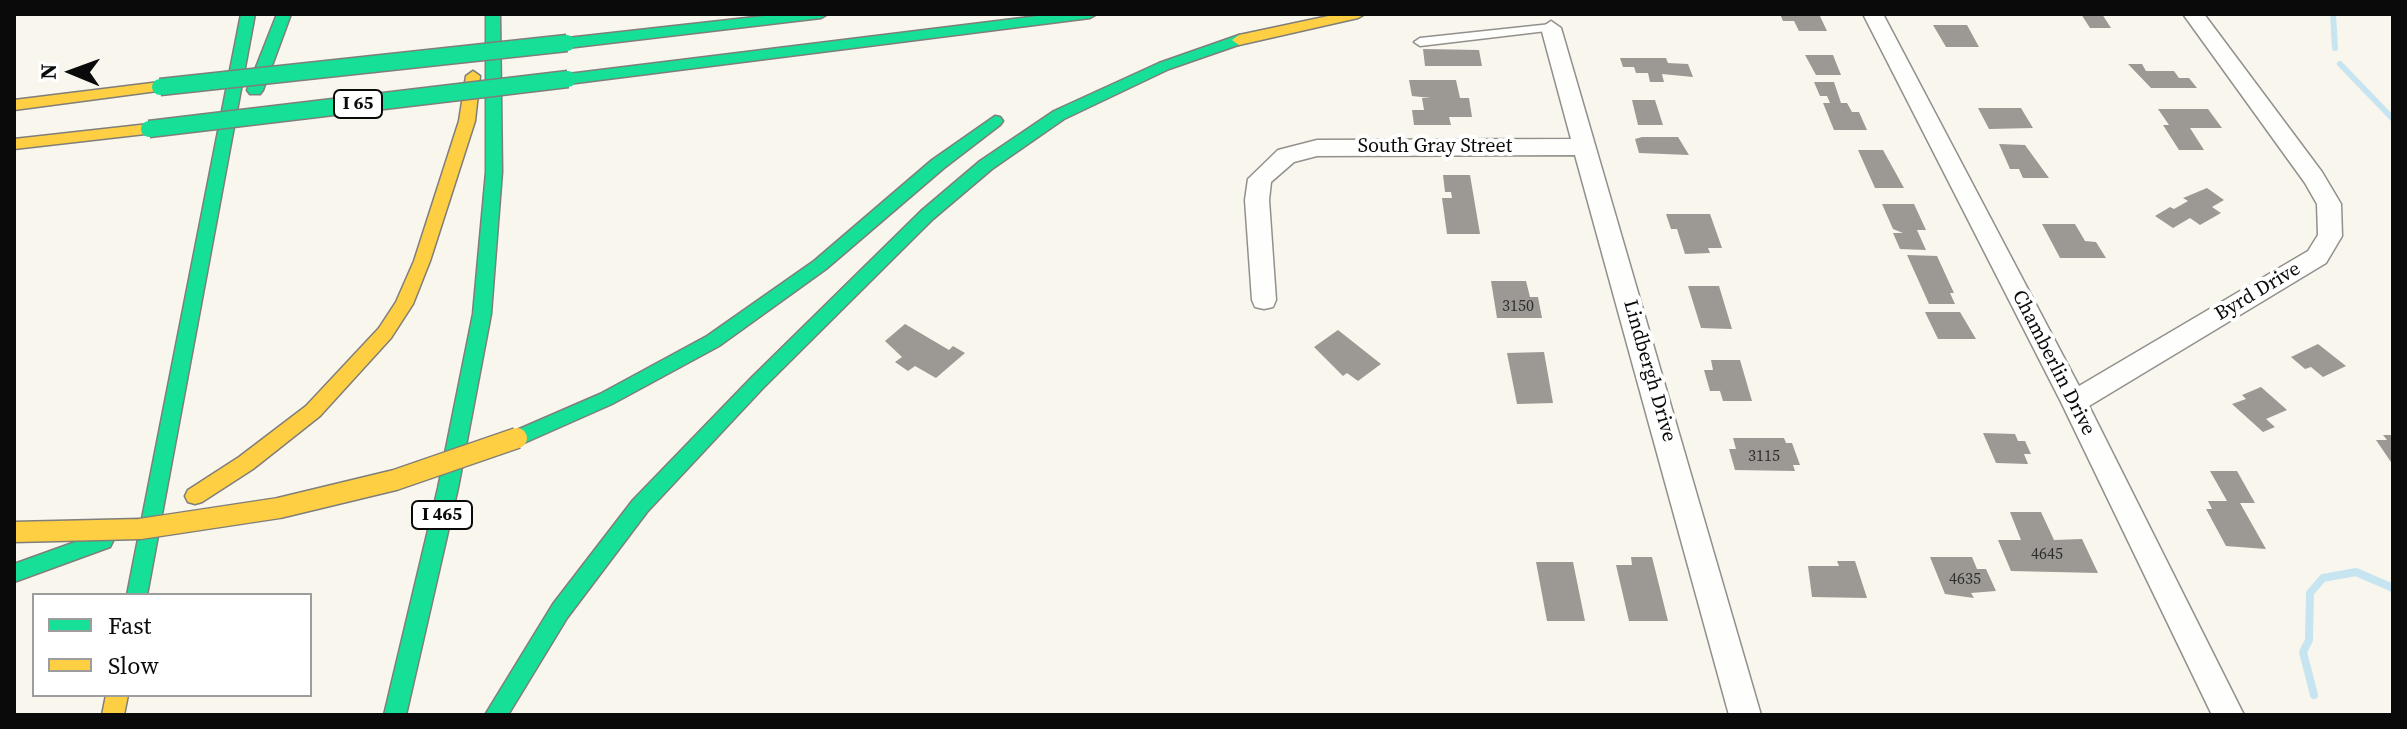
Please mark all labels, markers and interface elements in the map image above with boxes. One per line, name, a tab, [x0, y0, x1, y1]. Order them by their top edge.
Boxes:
north arrow	[32, 32, 112, 112]
text: N	[33, 63, 63, 80]
road number: I 65	[334, 90, 382, 118]
street label: South Gray Street	[1358, 135, 1512, 159]
street label: Byrd Drive	[2211, 257, 2305, 327]
street label: Chamberlin Drive	[2006, 286, 2100, 440]
house number: 3150	[1502, 297, 1534, 317]
street label: Lindbergh Drive	[1617, 297, 1681, 445]
house number: 3115	[1748, 447, 1780, 467]
road number: I 465	[412, 501, 472, 529]
house number: 4645	[2031, 545, 2063, 565]
house number: 4635	[1949, 570, 1981, 590]
legend	[32, 593, 312, 697]
text: Fast	[108, 609, 151, 642]
text: Slow	[108, 649, 159, 682]

